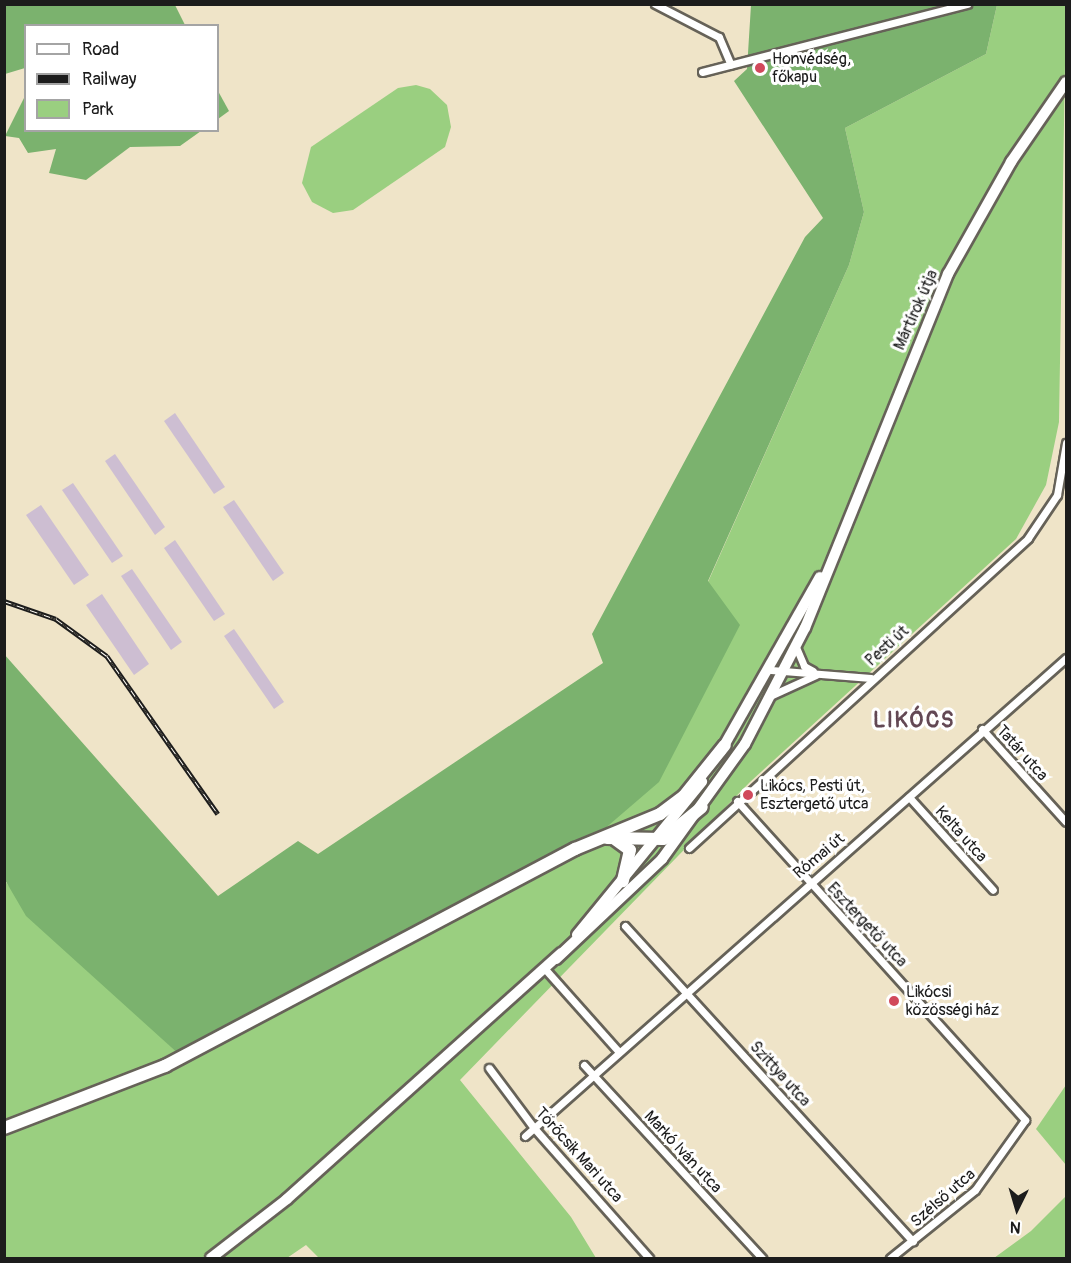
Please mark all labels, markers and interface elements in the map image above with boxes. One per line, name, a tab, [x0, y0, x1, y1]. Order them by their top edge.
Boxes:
legend	[24, 24, 219, 132]
text: Road	[82, 38, 119, 61]
place label: Honvédség, főkapu	[772, 49, 851, 87]
marker: Honvédség, főkapu	[753, 61, 767, 75]
text: Railway	[82, 68, 137, 91]
text: Park	[82, 98, 114, 121]
street label: Mártírok útja	[890, 267, 942, 353]
street label: Pesti út	[861, 622, 913, 670]
district label: LIKÓCS	[873, 708, 955, 734]
street label: Tatár utca	[992, 721, 1052, 785]
place label: Likócs, Pesti út, Esztergető utca	[760, 776, 869, 814]
marker: Likócs, Pesti út, Esztergető utca	[741, 788, 755, 802]
street label: Kelta utca	[931, 802, 991, 866]
street label: Római út	[790, 829, 848, 883]
street label: Esztergető utca	[823, 879, 911, 971]
place label: Likócsi közösségi ház	[906, 982, 999, 1020]
marker: Likócsi közösségi ház	[887, 994, 901, 1008]
street label: Szittya utca	[746, 1037, 814, 1111]
street label: Törőcsik Mari utca	[531, 1103, 627, 1207]
street label: Markó Iván utca	[640, 1107, 726, 1197]
street label: Szélső utca	[907, 1165, 979, 1231]
north arrow	[987, 1179, 1047, 1239]
text: N	[1009, 1216, 1022, 1237]

